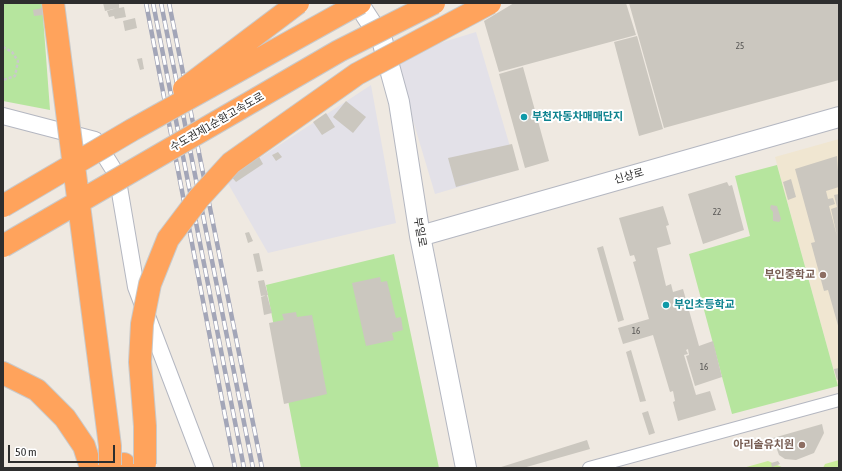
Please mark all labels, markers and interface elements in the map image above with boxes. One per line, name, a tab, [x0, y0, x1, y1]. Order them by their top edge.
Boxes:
house number: 25	[736, 41, 744, 51]
street label: 수도권제1순환고속도로	[168, 90, 266, 154]
place label: 부천자동차매매단지	[532, 110, 623, 124]
marker: 부천자동차매매단지	[519, 112, 529, 122]
street label: 신상로	[613, 165, 645, 187]
house number: 22	[713, 207, 721, 217]
street label: 부일로	[411, 216, 429, 248]
place label: 부인중학교	[764, 268, 815, 282]
marker: 부인중학교	[818, 270, 828, 280]
place label: 부인초등학교	[674, 298, 735, 312]
marker: 부인초등학교	[661, 300, 671, 310]
house number: 16	[632, 326, 640, 336]
house number: 16	[700, 362, 708, 372]
scale bar	[10, 437, 117, 463]
place label: 아리솔유치원	[733, 438, 794, 452]
marker: 아리솔유치원	[797, 440, 807, 450]
text: 50 m	[15, 445, 37, 459]

